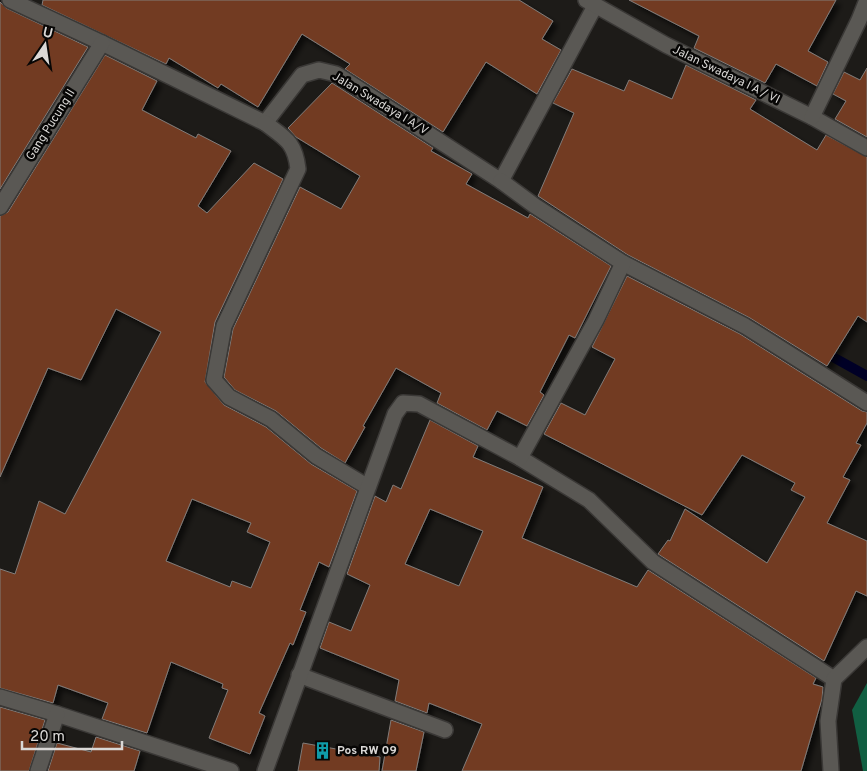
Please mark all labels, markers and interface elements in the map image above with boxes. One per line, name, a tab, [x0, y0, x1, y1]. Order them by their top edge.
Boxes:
north arrow	[20, 20, 70, 70]
text: U	[41, 24, 54, 43]
street label: Jalan Swadaya I A / VI	[670, 42, 782, 108]
street label: Jalan Swadaya I A/V	[329, 69, 431, 139]
street label: Gang Pucung II	[23, 86, 79, 164]
scale bar	[22, 718, 122, 750]
text: 20 m	[30, 728, 65, 747]
building icon: Pos RW 09	[313, 741, 333, 761]
place label: Pos RW 09	[337, 743, 397, 759]

